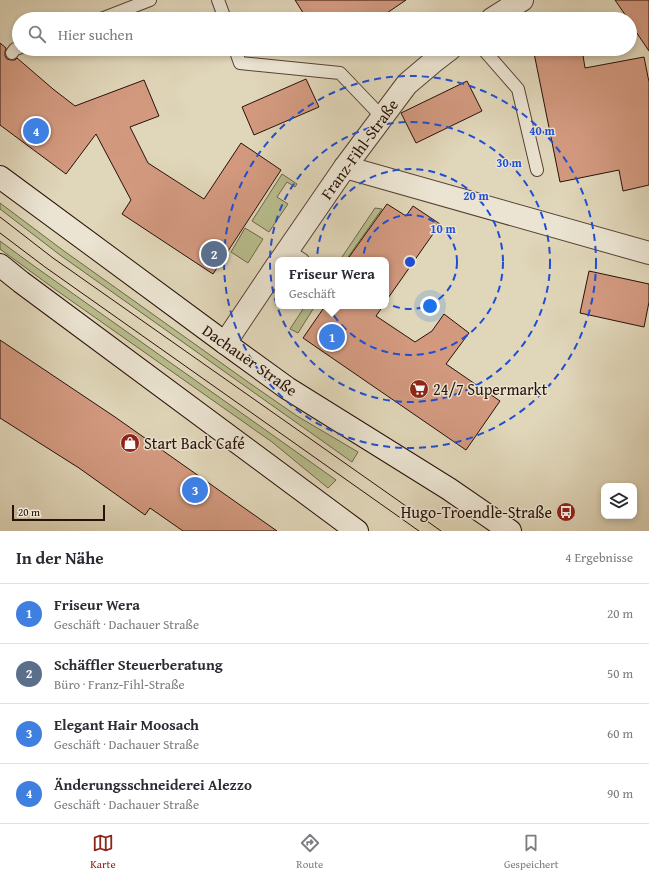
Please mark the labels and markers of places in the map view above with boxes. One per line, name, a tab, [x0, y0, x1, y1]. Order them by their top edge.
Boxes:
pin: 4	[23, 116, 49, 146]
pin: 2	[201, 239, 227, 269]
centre of rings	[403, 255, 417, 269]
pin: 1	[319, 322, 345, 352]
place label: 24/7 Supermarkt	[433, 377, 548, 401]
supermarket icon: 24/7 Supermarkt	[408, 378, 430, 400]
place label: Start Back Café	[144, 431, 245, 455]
shop icon: Start Back Café	[119, 432, 141, 454]
pin: 3	[182, 475, 208, 505]
place label: Hugo-Troendle-Straße	[401, 500, 552, 524]
bus stop icon: Hugo-Troendle-Straße	[555, 501, 577, 523]

